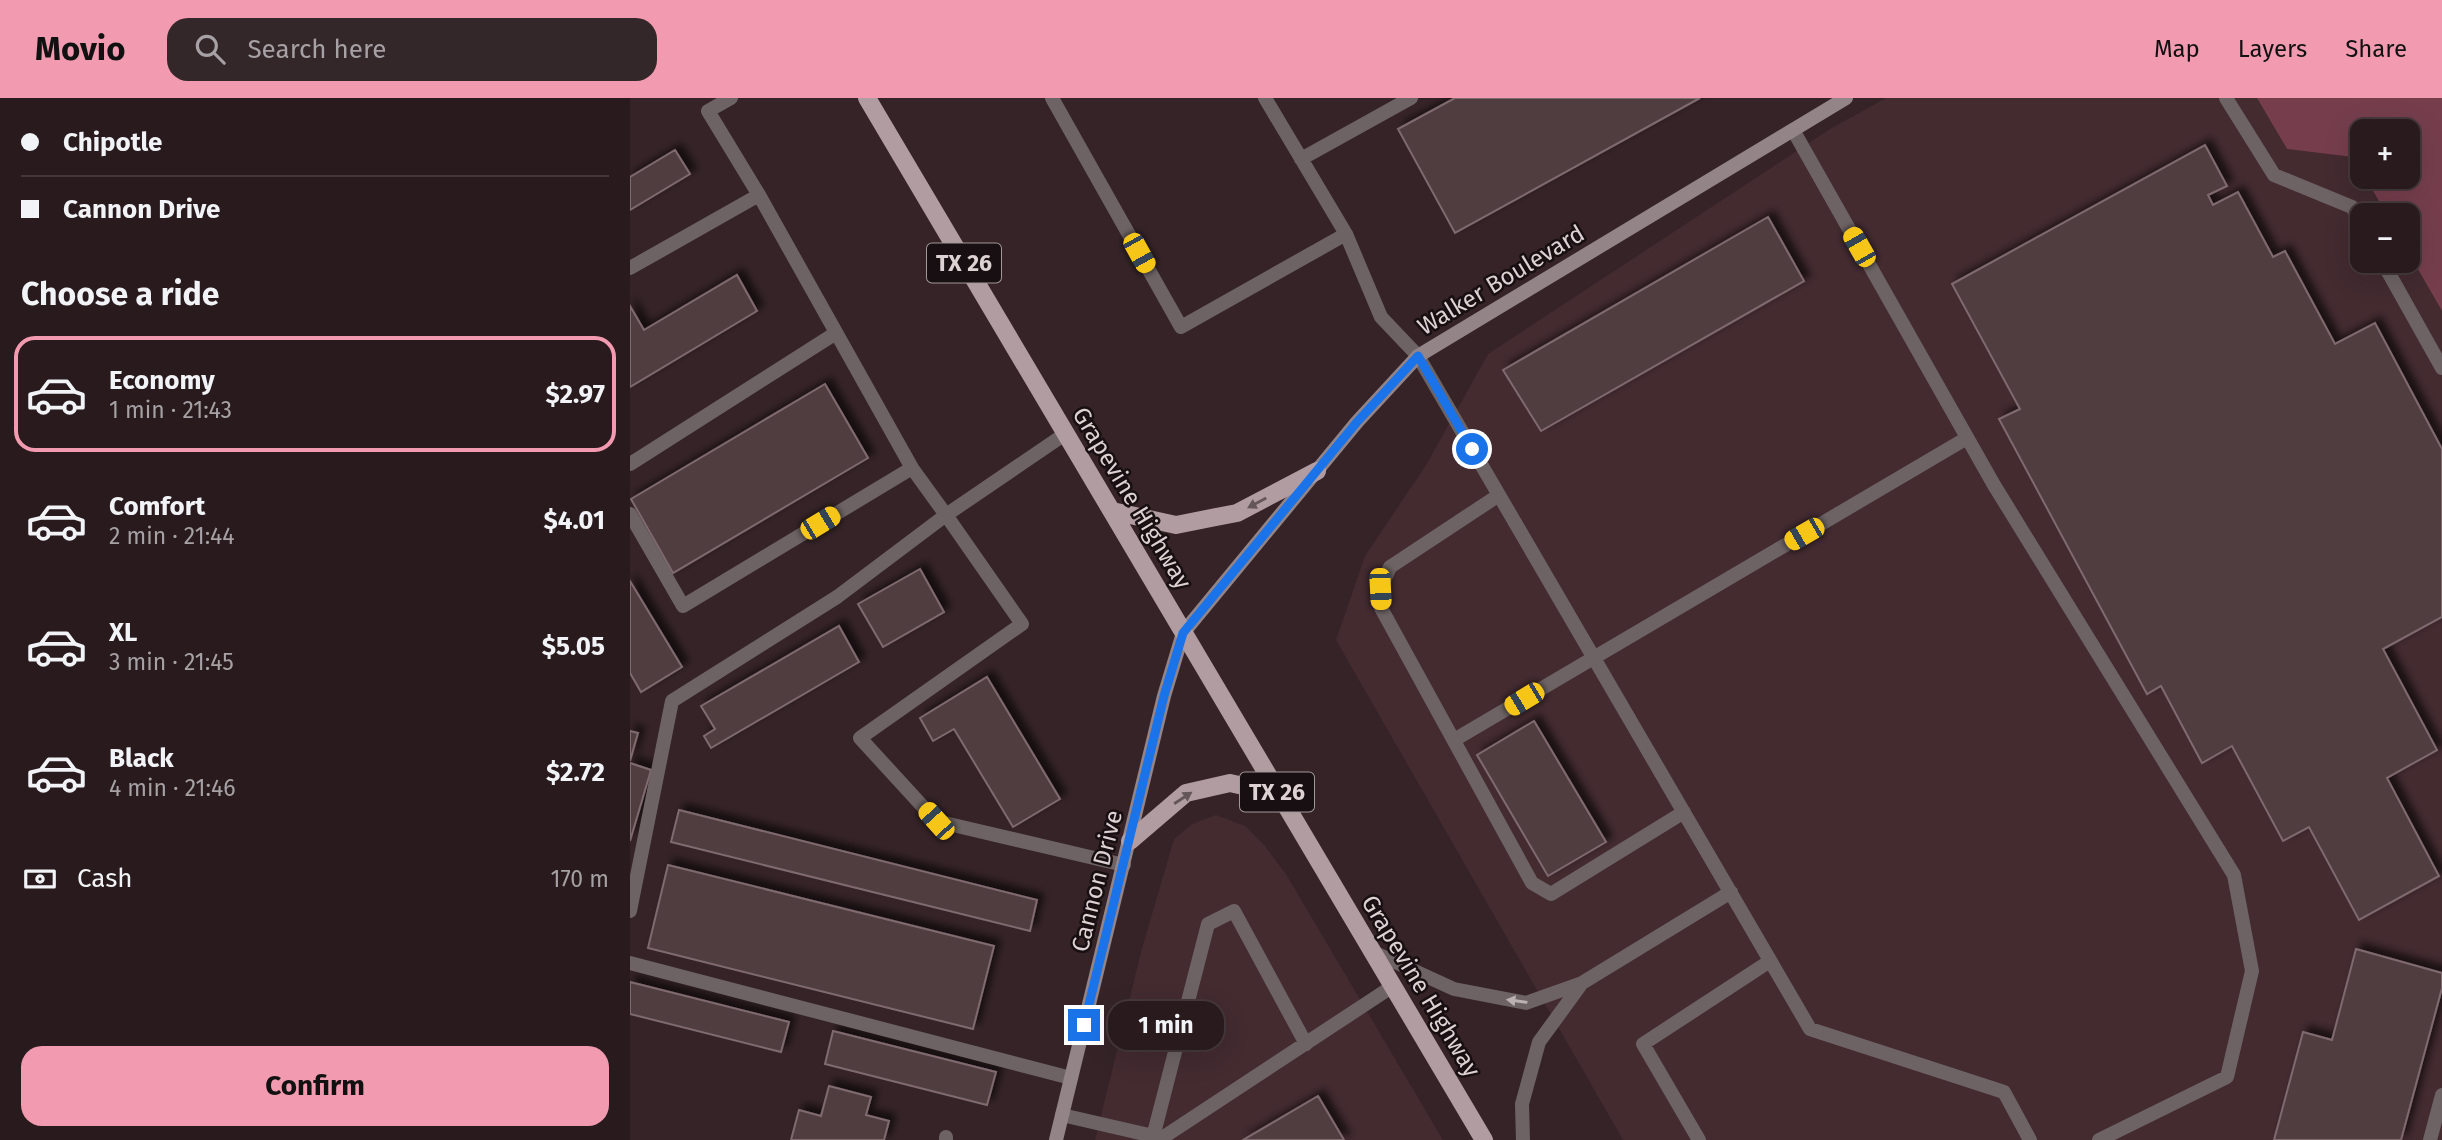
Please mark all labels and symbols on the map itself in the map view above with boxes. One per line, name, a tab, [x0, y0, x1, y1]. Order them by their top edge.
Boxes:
street label: Walker Boulevard	[1413, 219, 1589, 341]
car	[1840, 224, 1879, 270]
car	[1120, 230, 1159, 276]
road number: TX 26	[927, 244, 1001, 282]
street label: Grapevine Highway	[1067, 402, 1197, 594]
route start	[1456, 433, 1488, 465]
one-way arrow	[1246, 496, 1266, 508]
car	[797, 503, 844, 543]
car	[1781, 514, 1828, 554]
car	[1369, 567, 1392, 611]
car	[1501, 679, 1548, 719]
road number: TX 26	[1240, 772, 1314, 812]
one-way arrow	[1173, 792, 1193, 805]
car	[915, 798, 958, 844]
street label: Cannon Drive	[1066, 807, 1128, 955]
street label: Grapevine Highway	[1356, 890, 1486, 1082]
one-way arrow	[1506, 995, 1528, 1006]
callout: 1 min	[1108, 1000, 1224, 1049]
route end	[1068, 1009, 1100, 1041]

